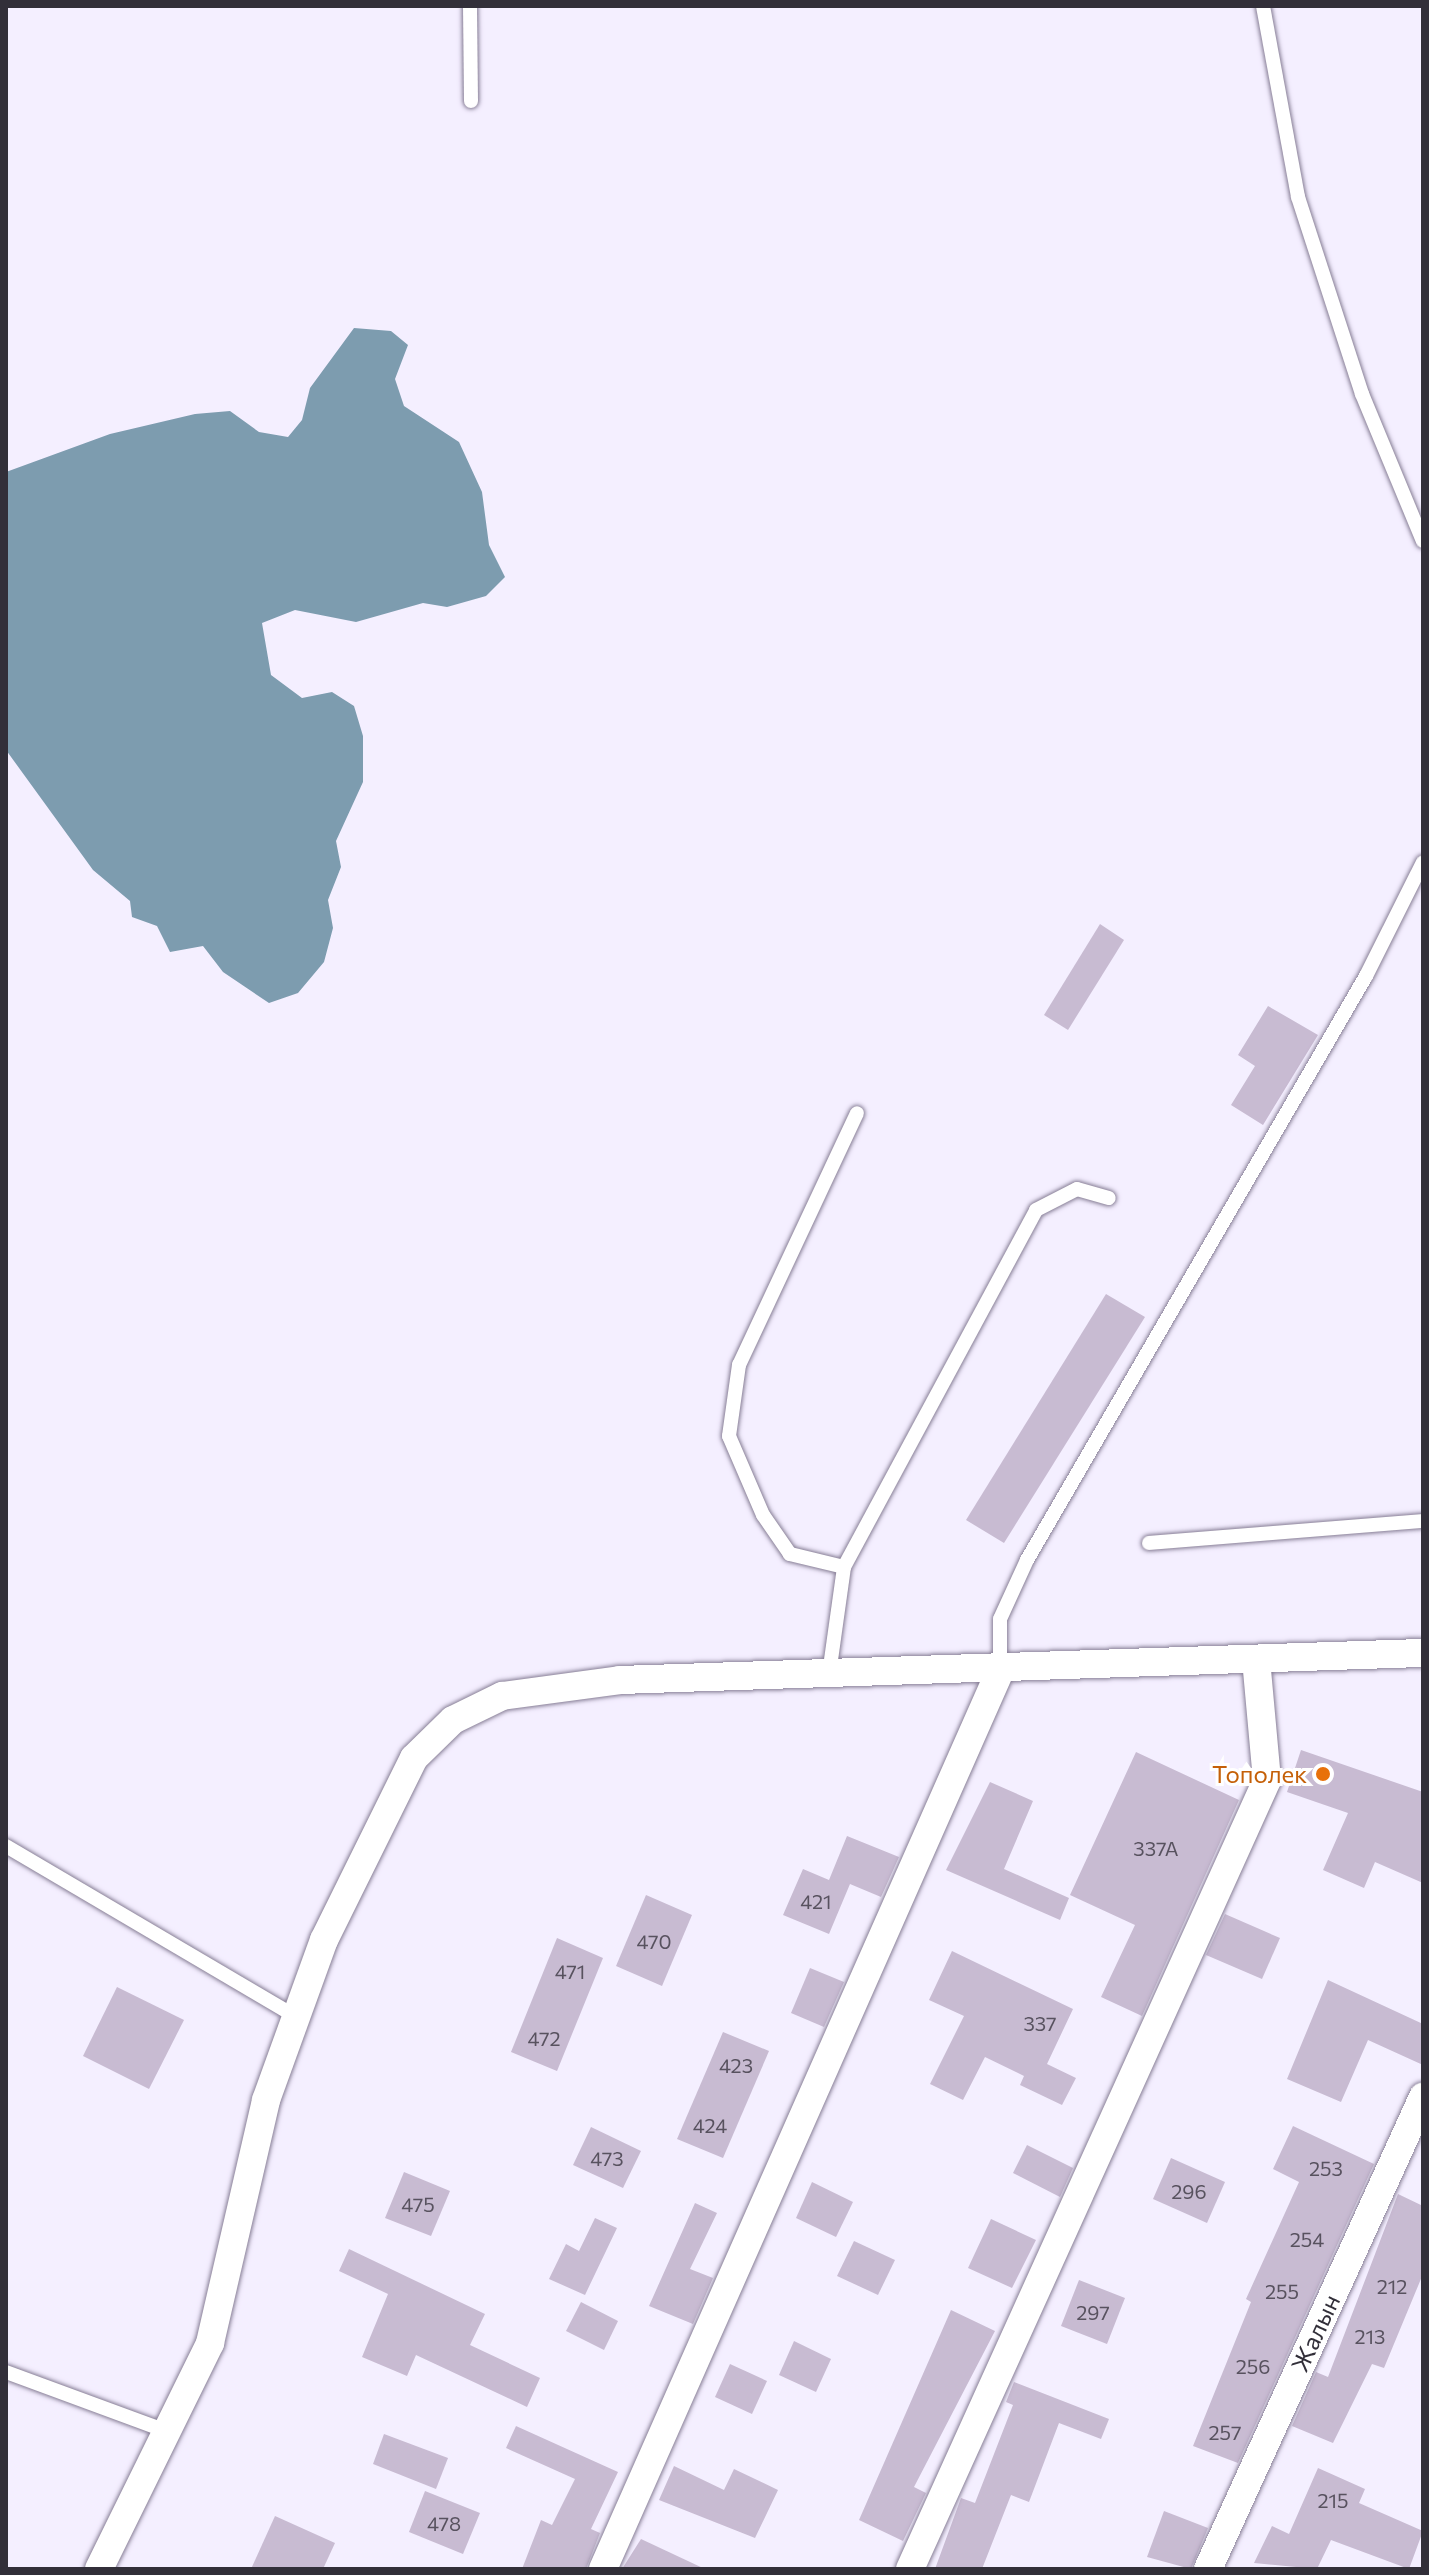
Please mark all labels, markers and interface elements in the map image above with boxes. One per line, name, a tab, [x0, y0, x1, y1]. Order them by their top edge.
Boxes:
place label: Тополек	[1212, 1760, 1307, 1788]
marker: Тополек	[1314, 1765, 1332, 1783]
house number: 337А	[1133, 1836, 1179, 1860]
house number: 421	[800, 1889, 832, 1913]
house number: 470	[636, 1929, 672, 1953]
house number: 471	[555, 1959, 585, 1983]
house number: 337	[1023, 2011, 1057, 2035]
house number: 472	[527, 2026, 561, 2050]
house number: 423	[719, 2053, 753, 2077]
house number: 424	[693, 2113, 727, 2137]
house number: 473	[590, 2146, 624, 2170]
house number: 253	[1309, 2156, 1343, 2180]
house number: 296	[1171, 2179, 1207, 2203]
house number: 475	[401, 2192, 435, 2216]
house number: 254	[1290, 2227, 1324, 2251]
house number: 212	[1377, 2274, 1407, 2298]
house number: 255	[1265, 2279, 1299, 2303]
street label: Жалын	[1285, 2290, 1345, 2376]
house number: 297	[1076, 2300, 1110, 2324]
house number: 213	[1354, 2324, 1386, 2348]
house number: 256	[1236, 2354, 1270, 2378]
house number: 257	[1208, 2420, 1242, 2444]
house number: 215	[1317, 2488, 1349, 2512]
house number: 478	[427, 2511, 461, 2535]

